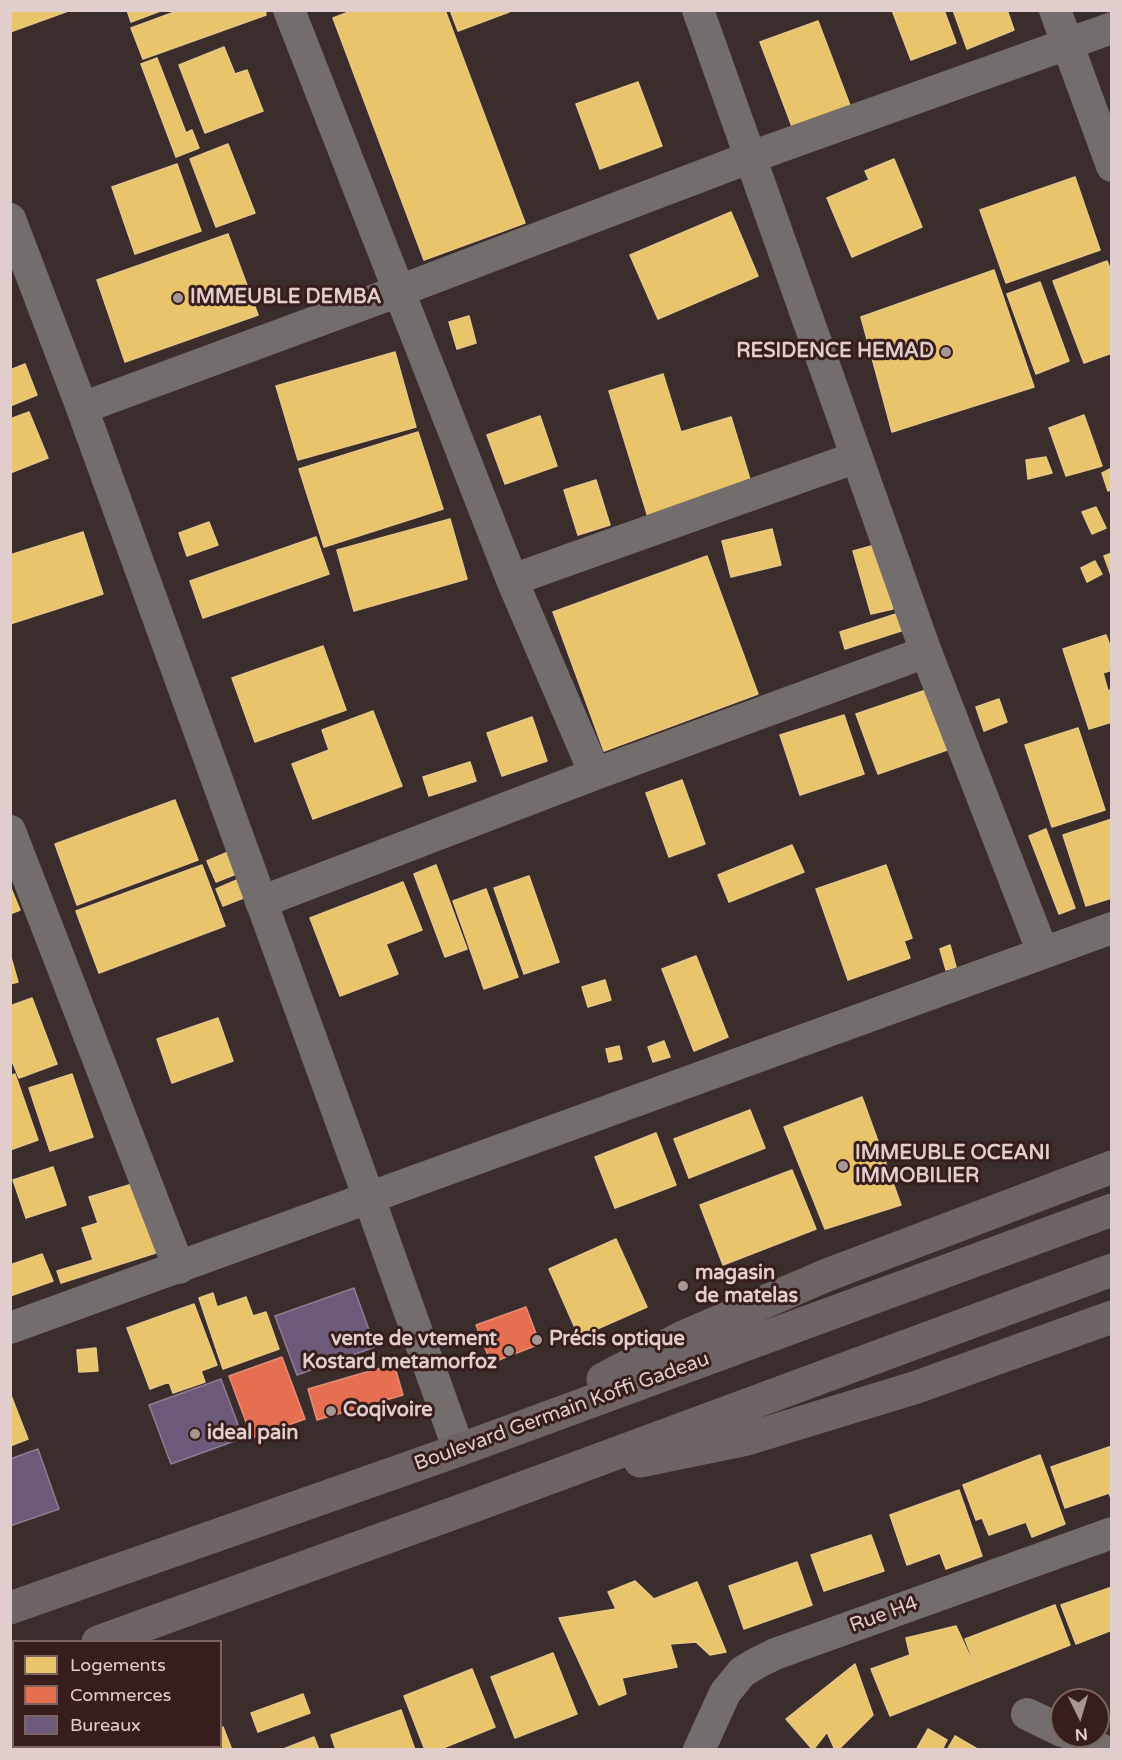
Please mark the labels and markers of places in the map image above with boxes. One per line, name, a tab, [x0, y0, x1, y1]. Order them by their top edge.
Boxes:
place label: IMMEUBLE DEMBA	[190, 286, 381, 310]
marker: IMMEUBLE DEMBA	[171, 291, 185, 305]
place label: RESIDENCE HEMAD	[736, 340, 934, 364]
marker: RESIDENCE HEMAD	[939, 345, 953, 359]
place label: IMMEUBLE OCEANI IMMOBILIER	[855, 1142, 1050, 1189]
marker: IMMEUBLE OCEANI IMMOBILIER	[836, 1159, 850, 1173]
place label: magasin de matelas	[695, 1262, 798, 1309]
marker: magasin de matelas	[676, 1279, 690, 1293]
place label: vente de vtement Kostard metamorfoz	[302, 1328, 497, 1375]
place label: Précis optique	[549, 1328, 685, 1352]
marker: Précis optique	[530, 1333, 544, 1347]
marker: vente de vtement Kostard metamorfoz	[502, 1344, 516, 1358]
place label: Coqivoire	[343, 1399, 433, 1423]
marker: Coqivoire	[324, 1404, 338, 1418]
place label: ideal pain	[207, 1422, 298, 1446]
marker: ideal pain	[188, 1427, 202, 1441]

